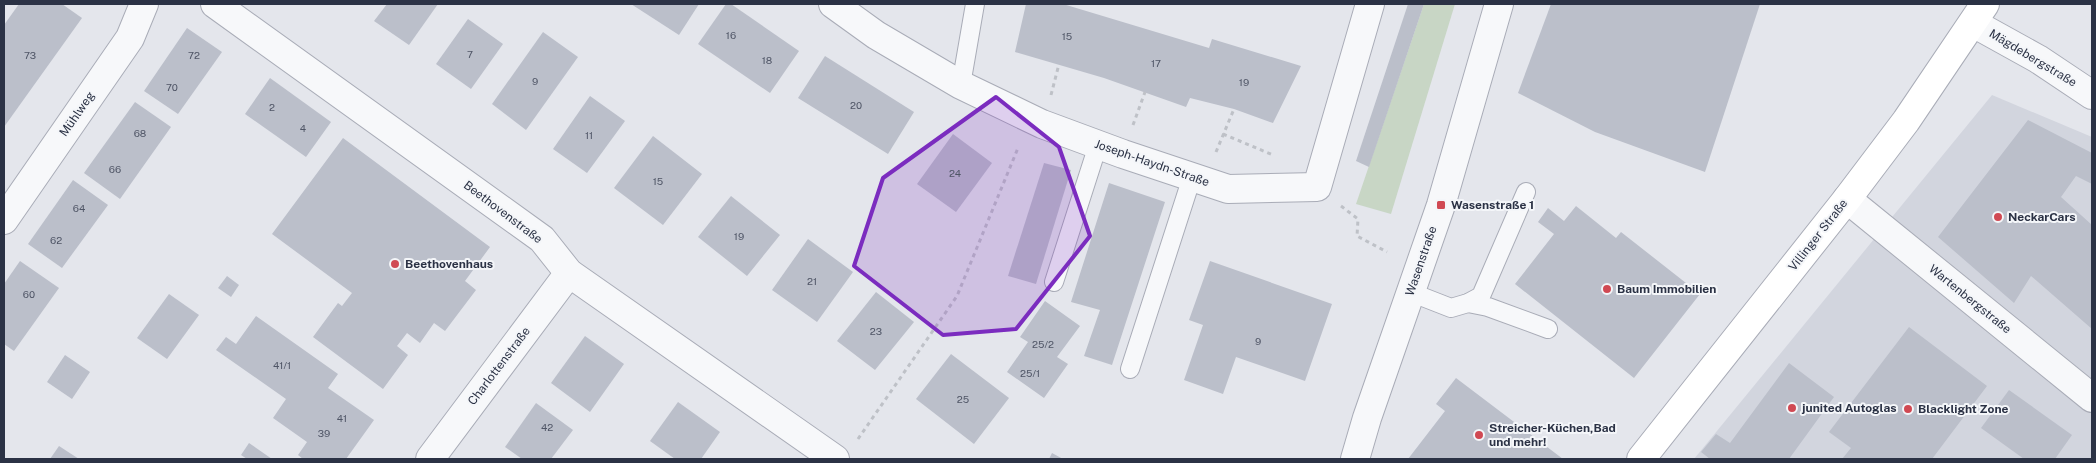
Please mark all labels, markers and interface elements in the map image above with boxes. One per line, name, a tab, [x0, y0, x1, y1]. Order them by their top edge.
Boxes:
street label: Mägdebergstraße	[1987, 26, 2080, 90]
house number: 16	[726, 29, 736, 41]
house number: 15	[1062, 30, 1072, 42]
house number: 7	[467, 48, 473, 60]
house number: 73	[24, 49, 36, 61]
house number: 72	[188, 49, 200, 61]
house number: 18	[762, 54, 772, 66]
house number: 17	[1151, 57, 1161, 69]
house number: 9	[532, 75, 538, 87]
house number: 19	[1239, 76, 1249, 88]
house number: 70	[166, 81, 178, 93]
street label: Mühlweg	[57, 89, 97, 139]
house number: 20	[850, 99, 862, 111]
house number: 2	[269, 101, 275, 113]
house number: 4	[300, 122, 306, 134]
house number: 68	[134, 127, 146, 139]
house number: 11	[585, 129, 593, 141]
street label: Joseph-Haydn-Straße	[1093, 137, 1211, 189]
house number: 66	[109, 163, 121, 175]
house number: 24	[949, 167, 961, 179]
house number: 15	[653, 175, 663, 187]
street label: Beethovenstraße	[461, 178, 545, 246]
street label: Villinger Straße	[1786, 196, 1850, 274]
place label: Wasenstraße 1	[1451, 198, 1534, 212]
marker: Wasenstraße 1	[1435, 199, 1447, 211]
house number: 64	[73, 202, 85, 214]
place label: NeckarCars	[2008, 210, 2076, 224]
marker: NeckarCars	[1992, 211, 2004, 223]
street label: Wasenstraße	[1403, 224, 1440, 298]
house number: 19	[734, 230, 744, 242]
house number: 62	[50, 234, 62, 246]
place label: Beethovenhaus	[405, 257, 493, 271]
marker: Beethovenhaus	[389, 258, 401, 270]
street label: Wartenbergstraße	[1926, 262, 2014, 337]
house number: 21	[807, 275, 817, 287]
place label: Baum Immobilien	[1617, 282, 1716, 296]
marker: Baum Immobilien	[1601, 283, 1613, 295]
house number: 60	[23, 288, 35, 300]
street label: Charlottenstraße	[465, 324, 533, 408]
house number: 23	[870, 325, 882, 337]
house number: 9	[1255, 335, 1261, 347]
house number: 25/2	[1032, 338, 1054, 350]
house number: 41/1	[273, 359, 291, 371]
house number: 25/1	[1020, 367, 1040, 379]
house number: 25	[957, 393, 969, 405]
place label: junited Autoglas	[1801, 401, 1897, 415]
marker: junited Autoglas	[1786, 402, 1798, 414]
place label: Blacklight Zone	[1918, 402, 2009, 416]
marker: Blacklight Zone	[1902, 403, 1914, 415]
house number: 41	[337, 412, 347, 424]
house number: 42	[541, 421, 553, 433]
place label: Streicher-Küchen,Bad und mehr!	[1489, 421, 1616, 449]
house number: 39	[318, 427, 330, 439]
marker: Streicher-Küchen,Bad und mehr!	[1473, 429, 1485, 441]

